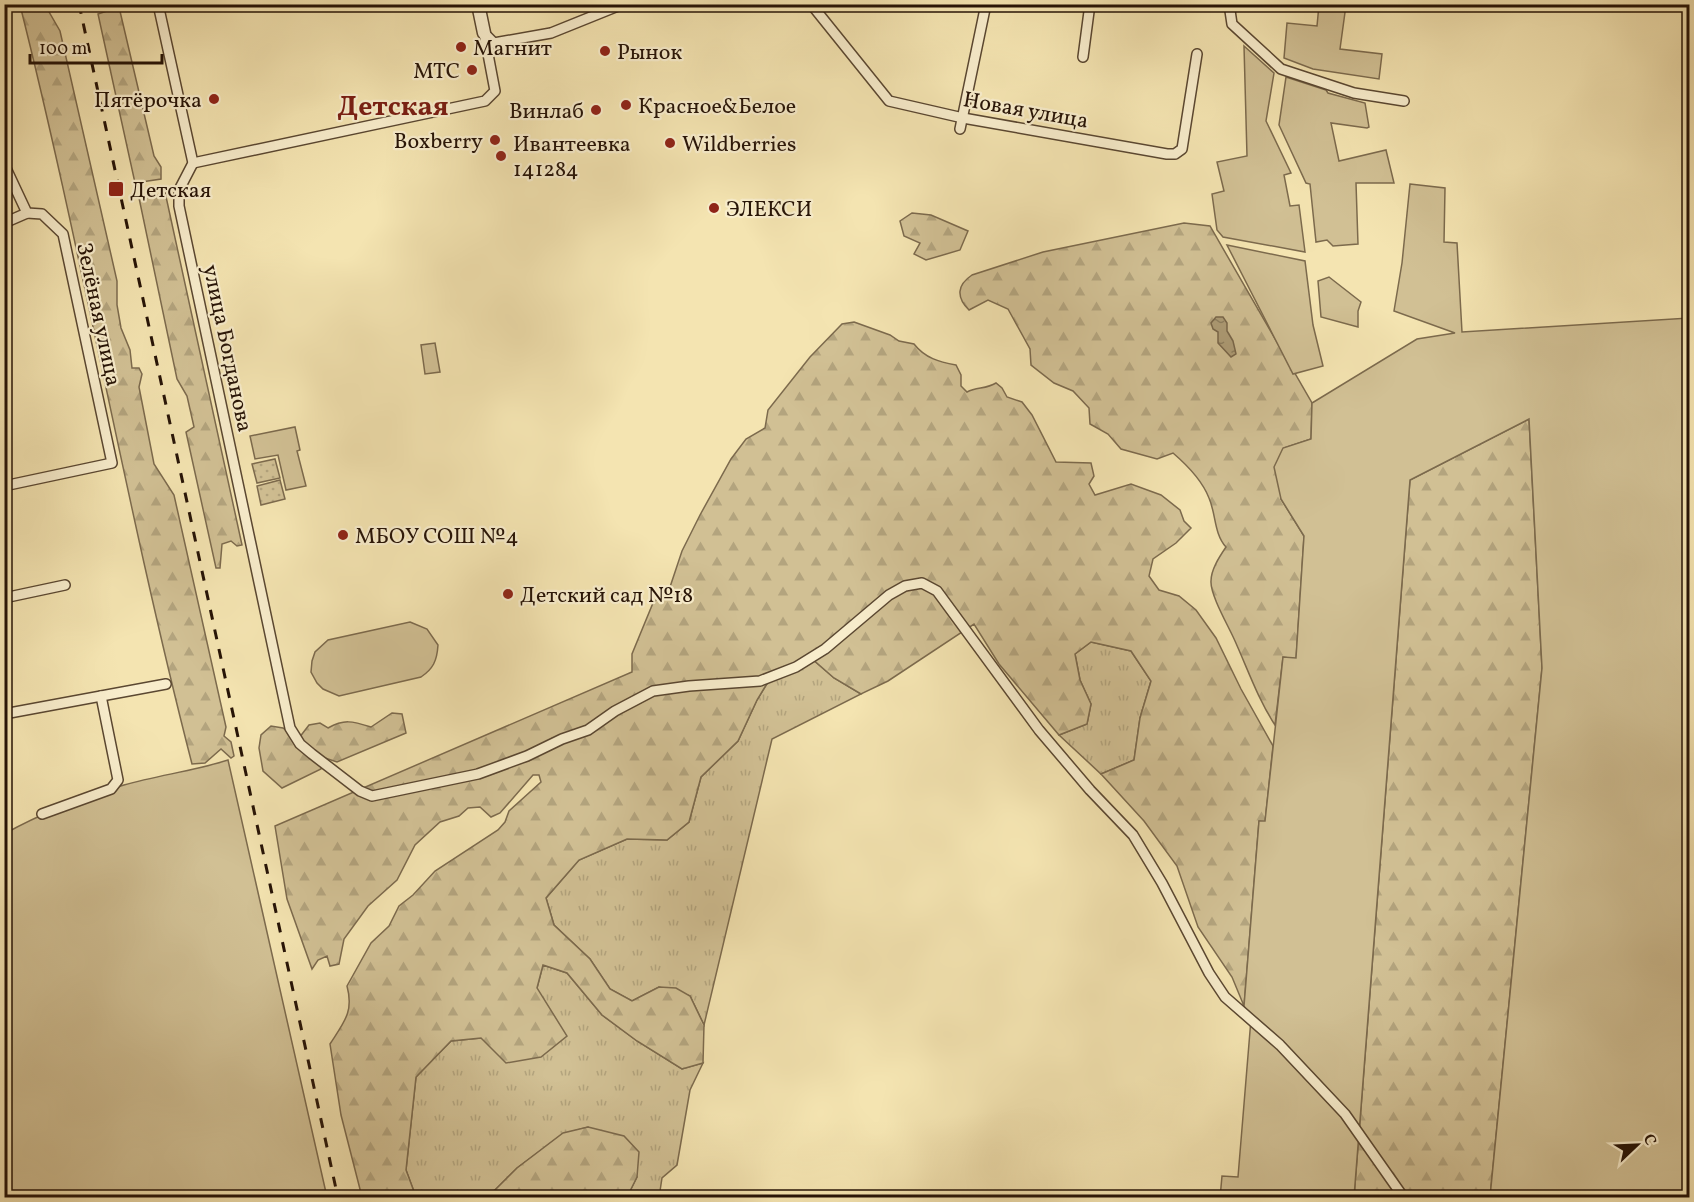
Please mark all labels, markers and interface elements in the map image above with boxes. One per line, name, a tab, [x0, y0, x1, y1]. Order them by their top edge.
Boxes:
scale bar	[30, 27, 162, 65]
place label: Магнит	[473, 34, 552, 65]
text: 100 m	[39, 37, 88, 62]
place label: Рынок	[617, 38, 682, 69]
marker: Магнит	[454, 40, 468, 54]
marker: Рынок	[598, 44, 612, 58]
place label: МТС	[413, 57, 460, 88]
marker: МТС	[465, 63, 479, 77]
street label: Новая улица	[960, 85, 1091, 138]
place label: Пятёрочка	[94, 86, 202, 117]
district label: Детская	[337, 88, 449, 127]
marker: Пятёрочка	[207, 92, 221, 106]
place label: Красное&Белое	[638, 92, 796, 123]
place label: Винлаб	[509, 97, 584, 128]
marker: Красное&Белое	[619, 98, 633, 112]
marker: Винлаб	[589, 103, 603, 117]
place label: Boxberry	[394, 127, 483, 158]
place label: Ивантеевка 141284	[513, 130, 631, 186]
place label: Wildberries	[682, 130, 796, 161]
marker: Boxberry	[488, 133, 502, 147]
marker: Wildberries	[663, 136, 677, 150]
marker: Ивантеевка 141284	[494, 149, 508, 163]
place label: Детская	[130, 176, 211, 207]
marker: Детская	[107, 180, 125, 198]
place label: ЭЛЕКСИ	[726, 195, 812, 226]
marker: ЭЛЕКСИ	[707, 201, 721, 215]
street label: Зелёная улица	[67, 240, 128, 389]
street label: улица Богданова	[194, 262, 259, 435]
place label: МБОУ СОШ №4	[355, 522, 519, 553]
marker: МБОУ СОШ №4	[336, 528, 350, 542]
place label: Детский сад №18	[520, 581, 693, 612]
marker: Детский сад №18	[501, 587, 515, 601]
north arrow	[1607, 1115, 1667, 1175]
text: С	[1637, 1131, 1661, 1149]

